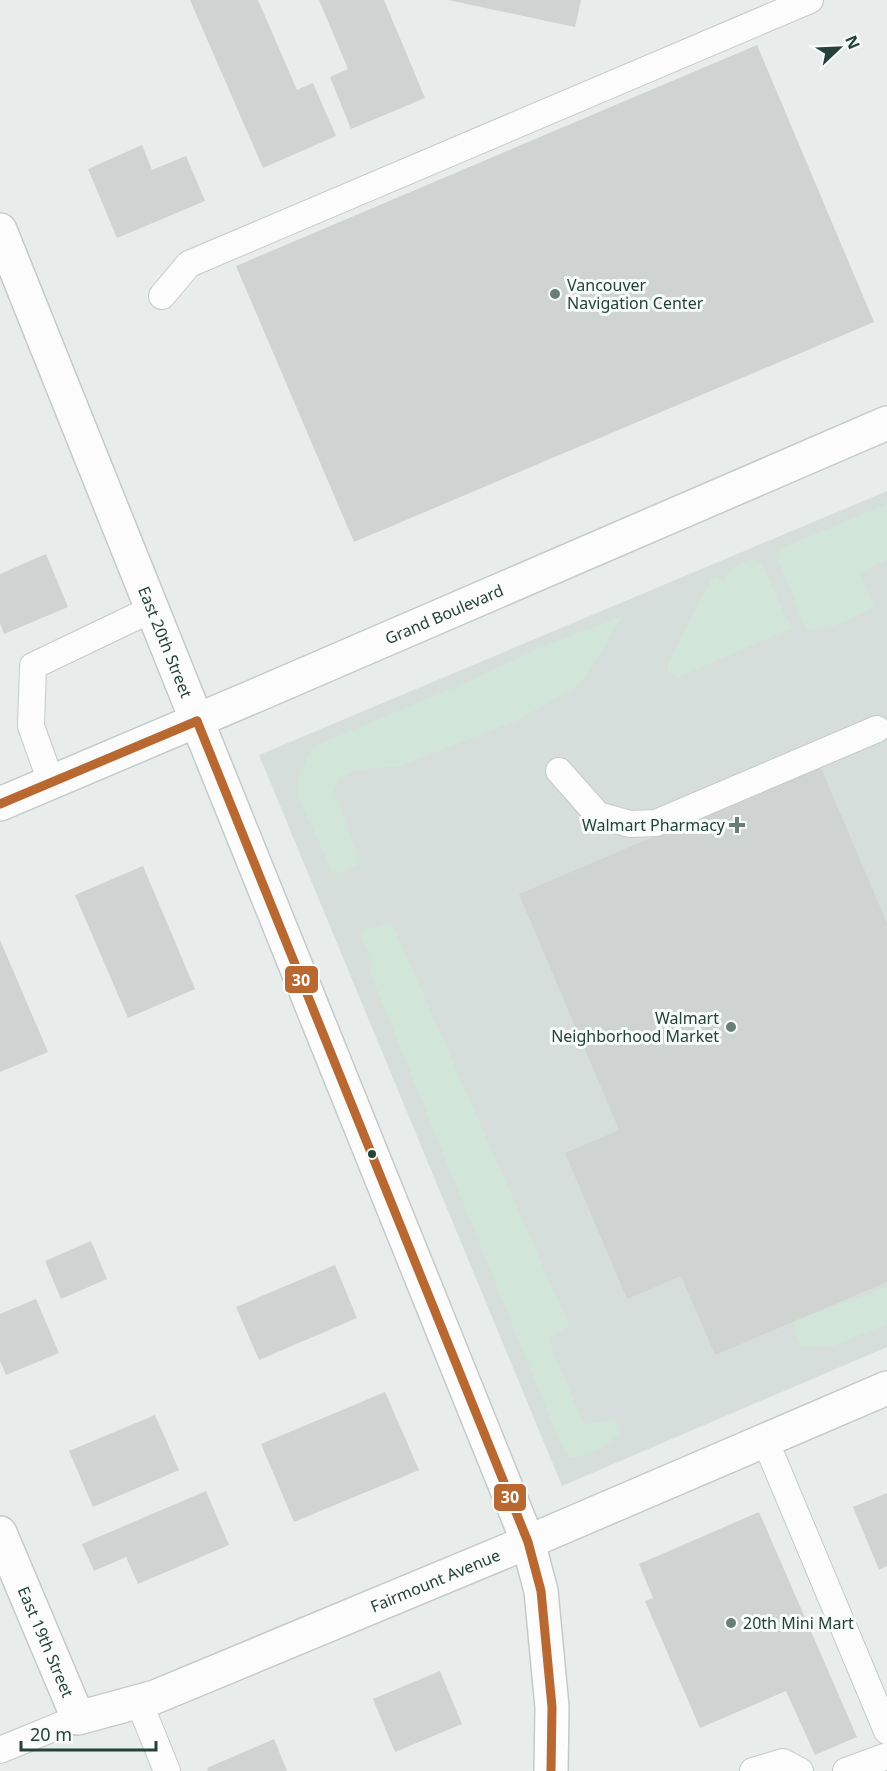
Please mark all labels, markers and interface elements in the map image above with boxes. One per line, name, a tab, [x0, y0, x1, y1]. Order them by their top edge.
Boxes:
north arrow	[809, 18, 869, 78]
text: N	[840, 32, 865, 52]
place label: Vancouver Navigation Center	[567, 274, 704, 314]
marker: Vancouver Navigation Center	[548, 287, 562, 301]
street label: Grand Boulevard	[382, 579, 507, 649]
street label: East 20th Street	[133, 583, 198, 701]
place label: Walmart Pharmacy	[582, 814, 726, 836]
marker: Walmart Pharmacy	[730, 818, 744, 832]
line badge: 30	[284, 965, 319, 994]
text: 30	[292, 969, 310, 991]
place label: Walmart Neighborhood Market	[551, 1007, 719, 1047]
marker: Walmart Neighborhood Market	[724, 1020, 738, 1034]
unlabelled marker	[366, 1148, 378, 1160]
line badge: 30	[493, 1483, 527, 1512]
text: 30	[501, 1486, 519, 1508]
street label: Fairmount Avenue	[367, 1544, 503, 1617]
street label: East 19th Street	[13, 1583, 79, 1701]
place label: 20th Mini Mart	[743, 1612, 854, 1634]
marker: 20th Mini Mart	[724, 1616, 738, 1630]
scale bar	[21, 1714, 156, 1752]
text: 20 m	[30, 1722, 72, 1746]

